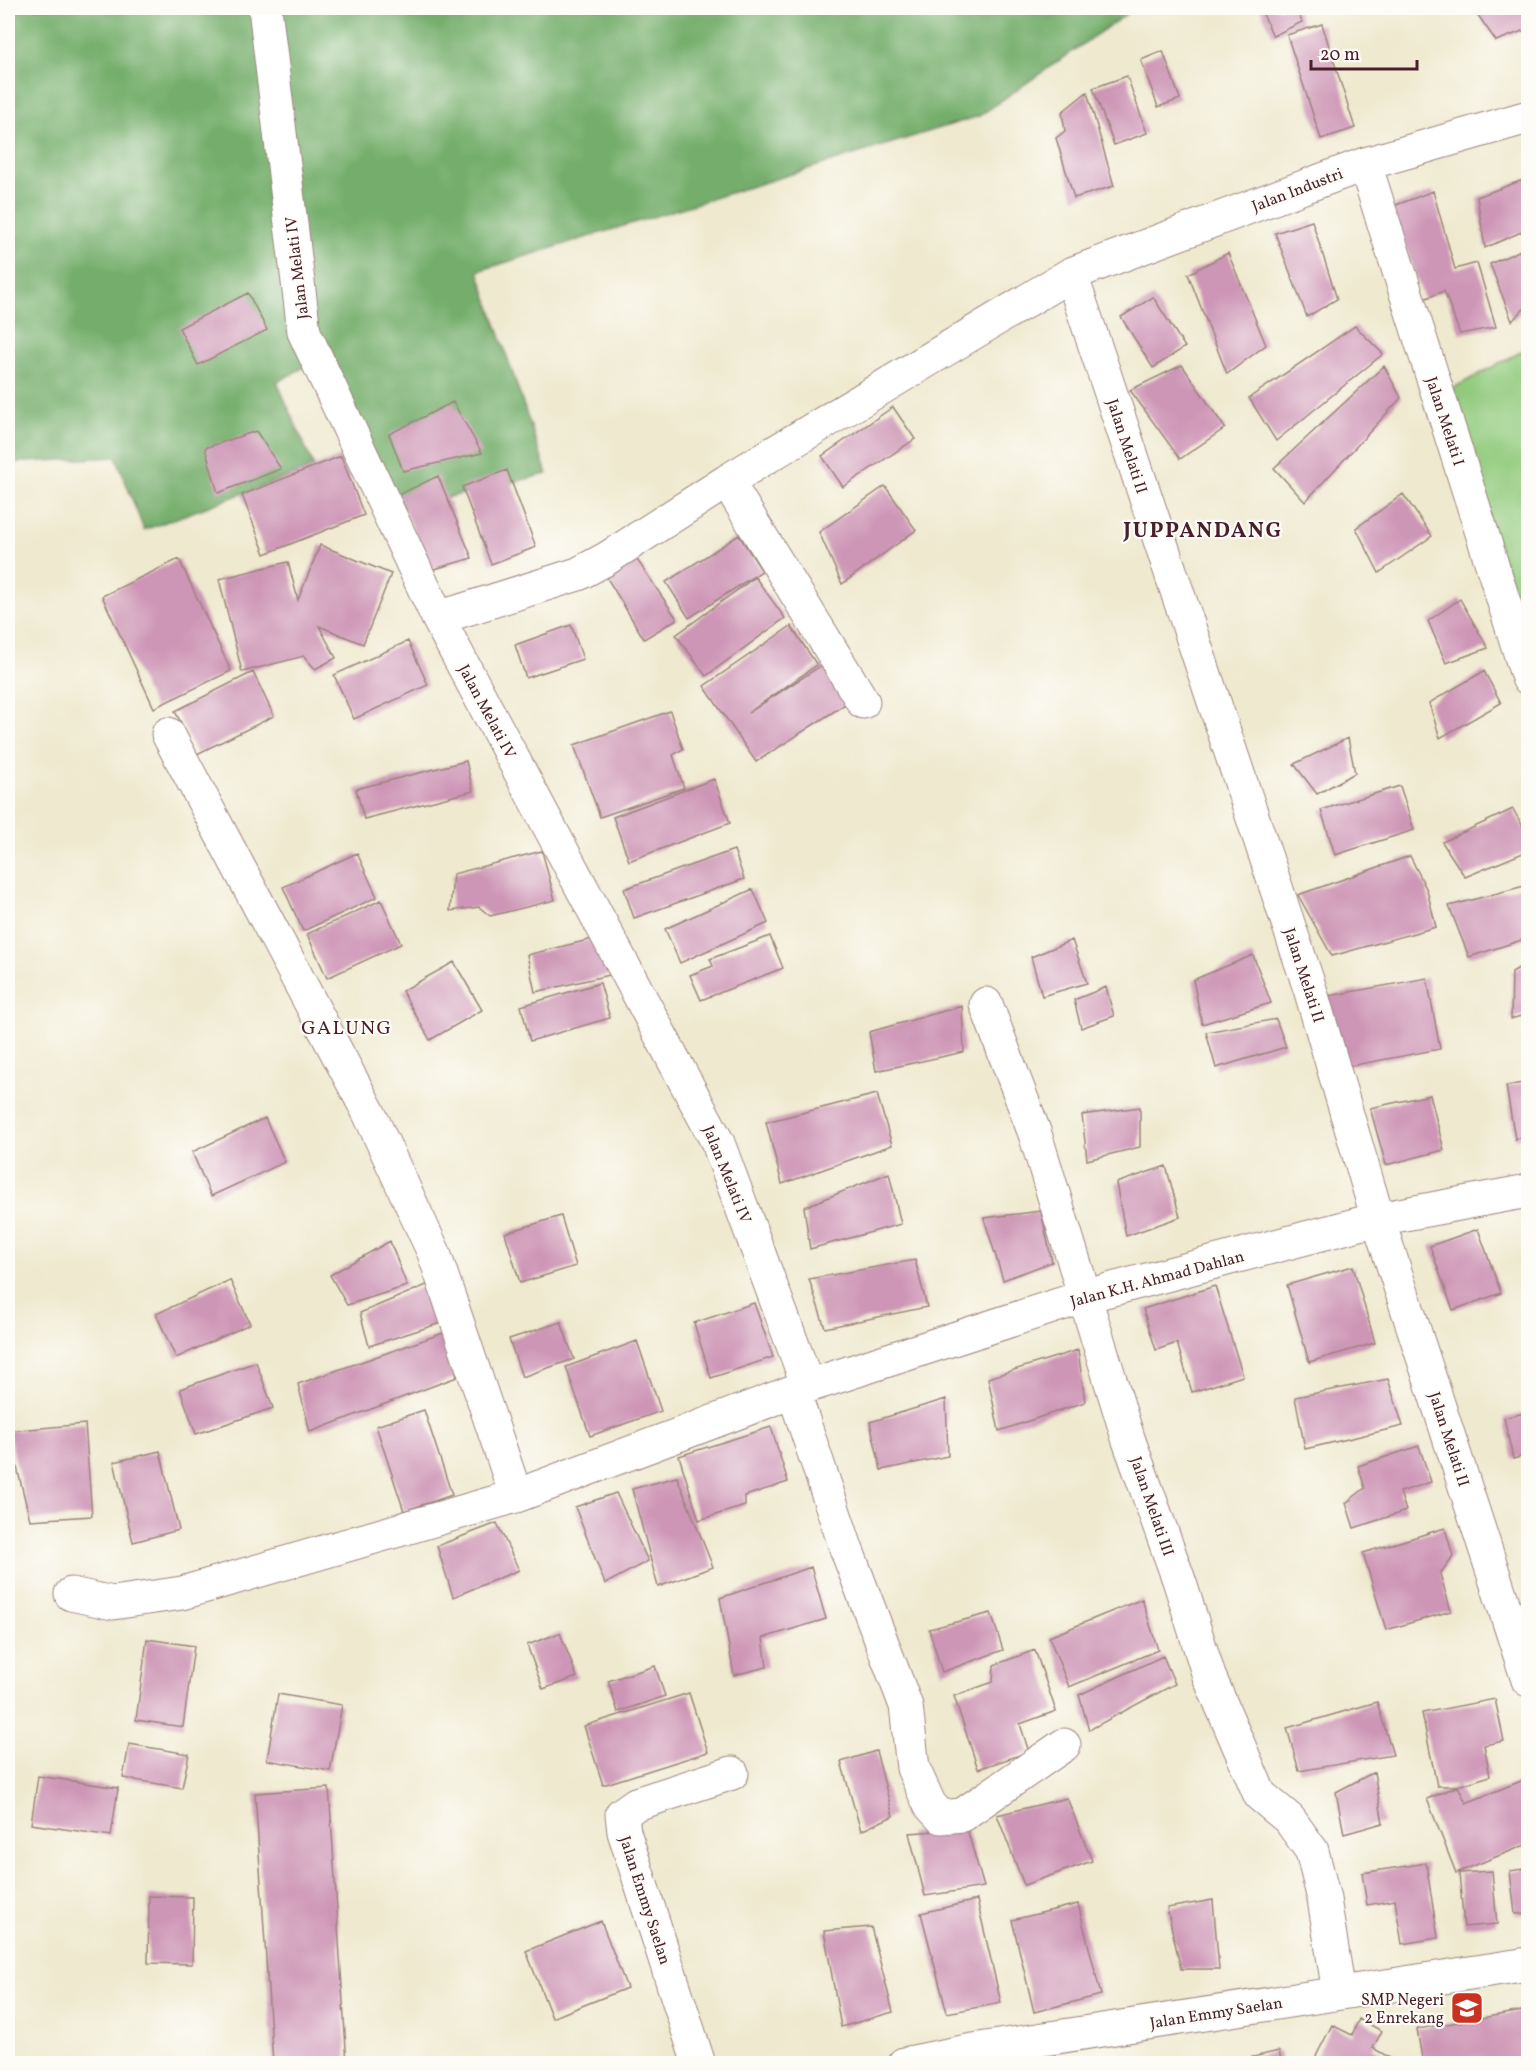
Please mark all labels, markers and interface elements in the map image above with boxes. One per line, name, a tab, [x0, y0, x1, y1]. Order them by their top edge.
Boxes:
scale bar	[1311, 33, 1418, 71]
text: 20 m	[1320, 43, 1360, 68]
street label: Jalan Industri	[1249, 163, 1347, 218]
street label: Jalan Melati IV	[281, 215, 315, 321]
street label: Jalan Melati I	[1419, 374, 1469, 469]
street label: Jalan Melati II	[1100, 396, 1152, 497]
district label: JUPPANDANG	[1122, 516, 1283, 547]
street label: Jalan Melati IV	[452, 661, 520, 763]
street label: Jalan Melati II	[1277, 925, 1329, 1026]
district label: GALUNG	[301, 1015, 393, 1043]
street label: Jalan Melati IV	[697, 1123, 756, 1227]
street label: Jalan K.H. Ahmad Dahlan	[1068, 1246, 1247, 1314]
street label: Jalan Melati II	[1422, 1389, 1474, 1490]
street label: Jalan Melati III	[1124, 1454, 1178, 1559]
street label: Jalan Emmy Saelan	[613, 1833, 675, 1968]
place label: SMP Negeri 2 Enrekang	[1361, 1990, 1444, 2030]
school or university icon: SMP Negeri 2 Enrekang	[1449, 1990, 1485, 2026]
street label: Jalan Emmy Saelan	[1148, 1993, 1284, 2035]

